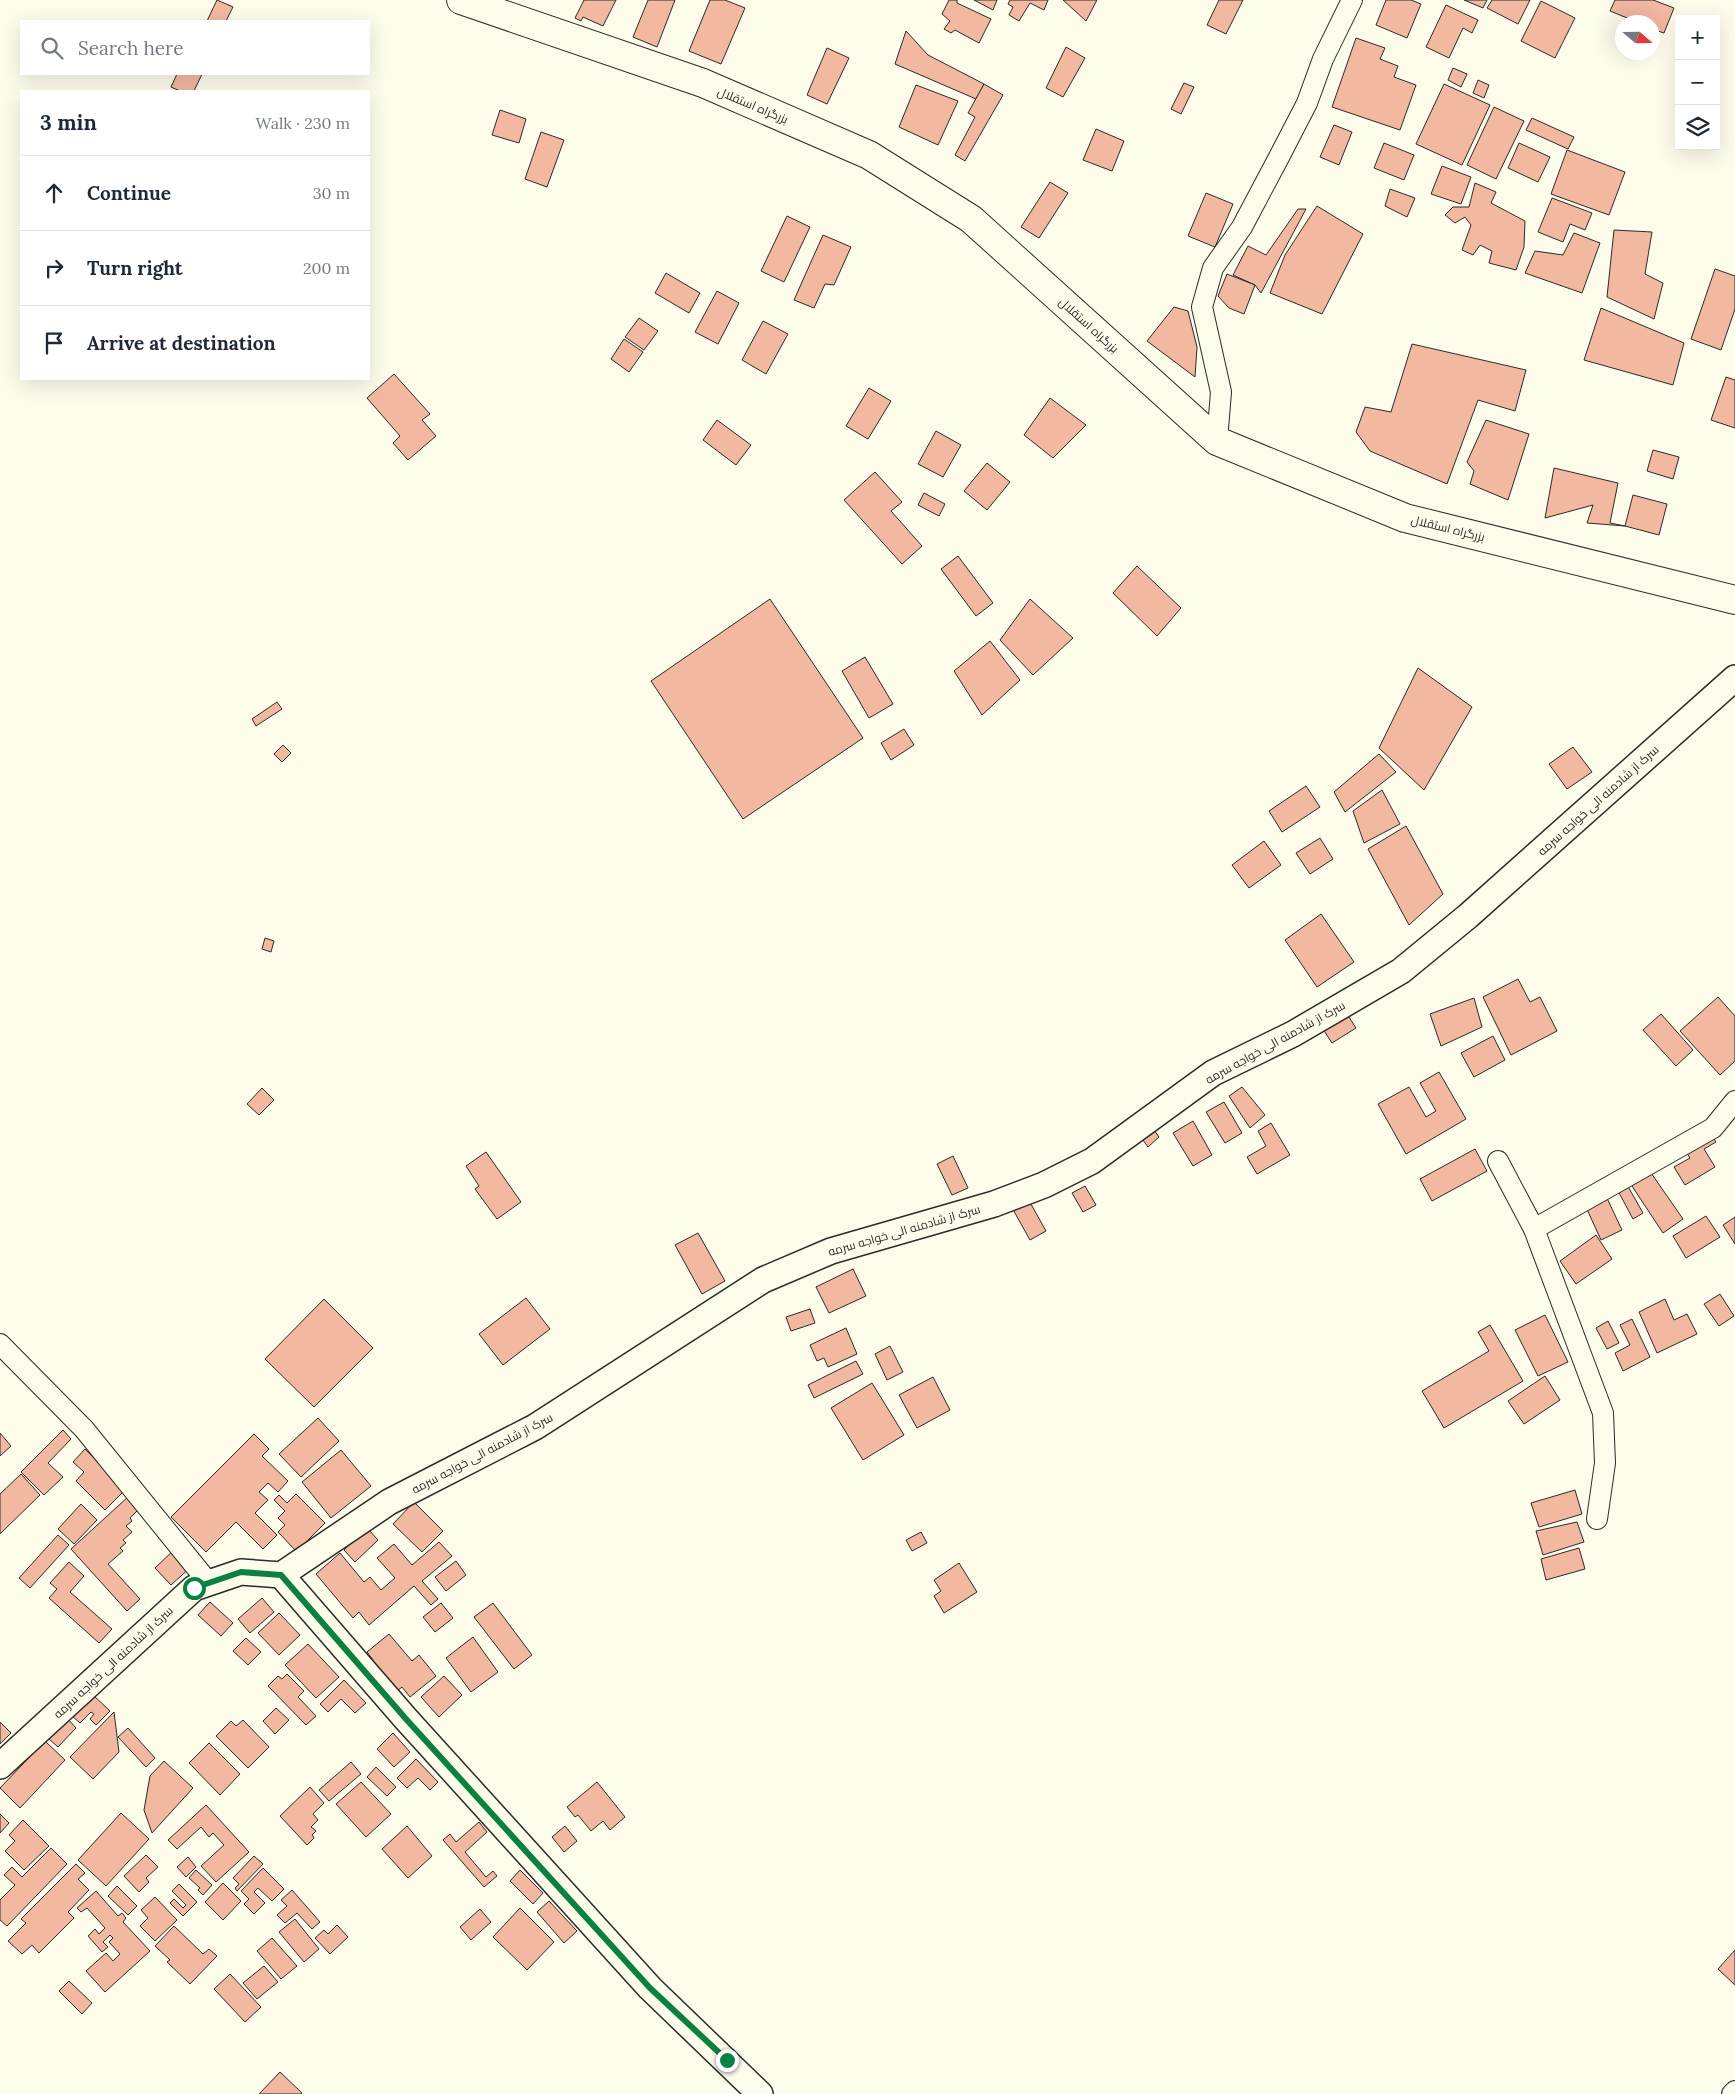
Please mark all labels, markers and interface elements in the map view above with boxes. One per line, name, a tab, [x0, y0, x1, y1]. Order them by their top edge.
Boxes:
north arrow	[1615, 15, 1660, 60]
map controls	[1675, 15, 1720, 150]
button: +	[1675, 15, 1720, 60]
search box	[20, 20, 370, 75]
icon: search	[38, 34, 66, 62]
text: Search here	[78, 36, 184, 60]
button: −	[1675, 60, 1720, 105]
street label: بزرگراه استقلال	[715, 83, 791, 127]
button: layers	[1675, 105, 1720, 150]
text: 3 min	[40, 109, 97, 136]
text: Walk · 230 m	[255, 113, 350, 133]
icon: ahead	[40, 179, 68, 207]
text: Continue	[87, 181, 171, 205]
text: 30 m	[313, 183, 350, 203]
icon: right	[40, 254, 68, 282]
text: Turn right	[87, 256, 183, 280]
text: 200 m	[303, 258, 350, 278]
street label: بزرگراه استقلال	[1056, 294, 1122, 356]
icon: arrive	[40, 329, 68, 357]
text: Arrive at destination	[87, 331, 276, 355]
street label: بزرگراه استقلال	[1410, 512, 1486, 544]
street label: سرک از شادمنه الی خواجه سرمه	[1534, 742, 1662, 858]
street label: سرک از شادمنه الی خواجه سرمه	[1202, 997, 1348, 1087]
street label: سرک از شادمنه الی خواجه سرمه	[826, 1201, 982, 1259]
street label: سرک از شادمنه الی خواجه سرمه	[409, 1409, 555, 1497]
route start	[183, 1577, 206, 1600]
street label: سرک از شادمنه الی خواجه سرمه	[50, 1603, 176, 1721]
route end	[716, 2049, 739, 2072]

